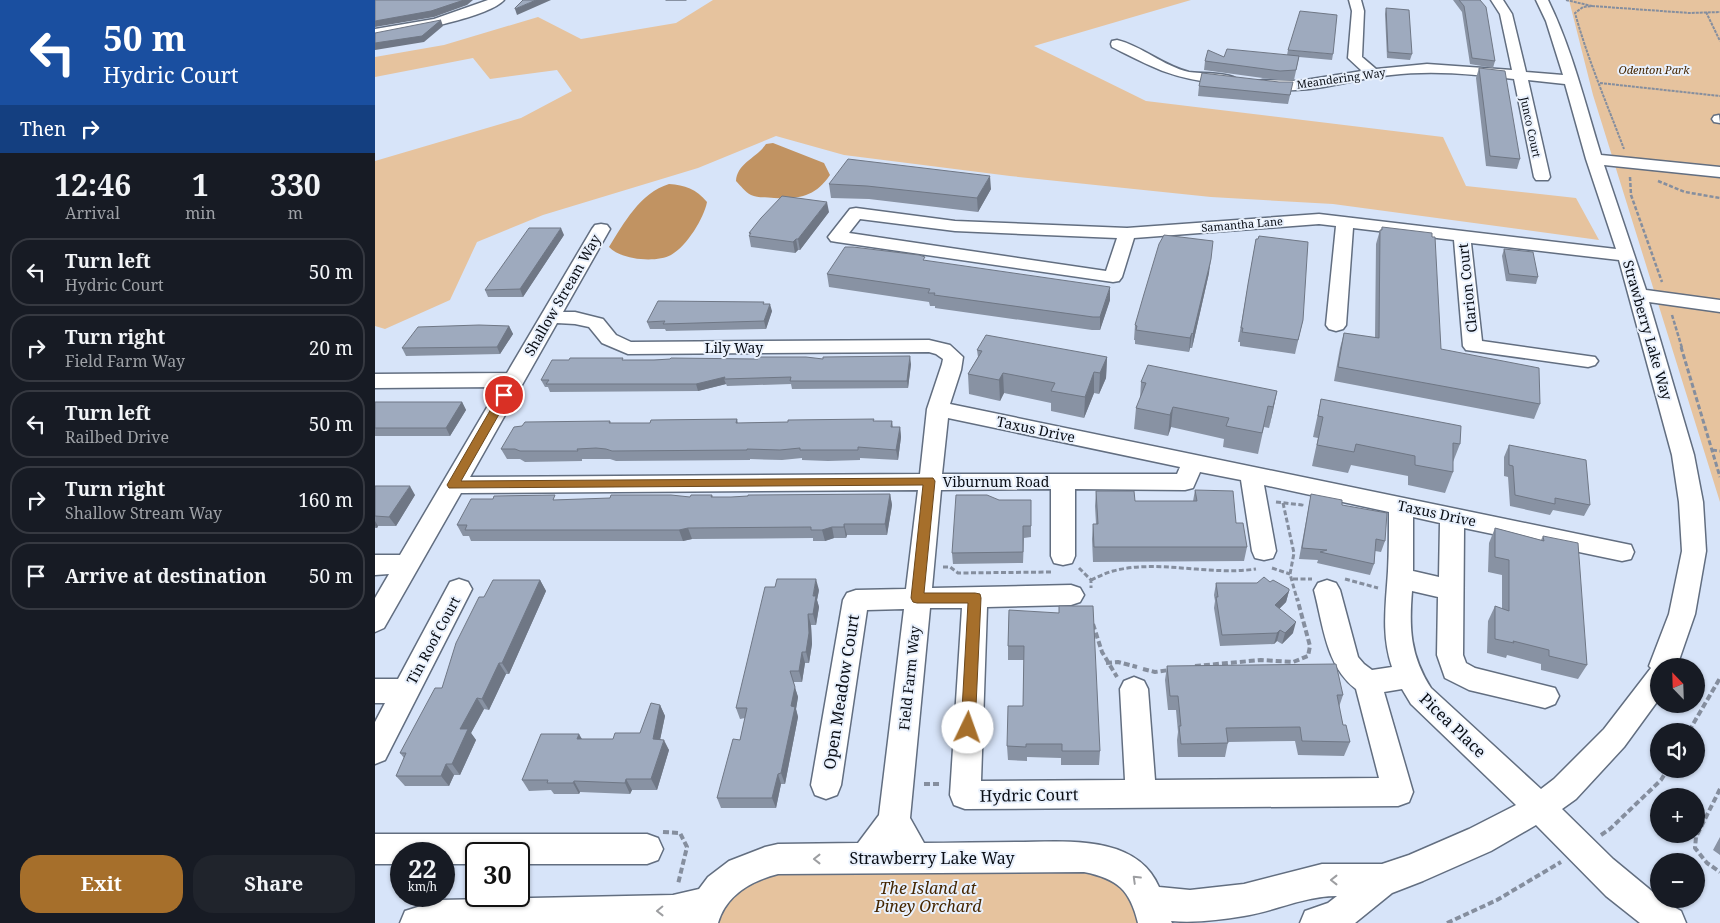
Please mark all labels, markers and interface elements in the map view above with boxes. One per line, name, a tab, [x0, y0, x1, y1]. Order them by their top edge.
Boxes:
text: 50 m	[103, 14, 186, 61]
icon: left	[20, 20, 85, 85]
text: Hydric Court	[103, 59, 239, 89]
park label: Odenton Park	[1619, 62, 1690, 77]
street label: Meandering Way	[1296, 64, 1387, 92]
street label: Junco Court	[1517, 94, 1545, 159]
icon: right	[76, 115, 104, 143]
text: Then	[20, 116, 66, 142]
text: 12:46	[54, 164, 131, 205]
text: 1	[192, 164, 209, 205]
text: 330	[270, 164, 321, 205]
text: Arrival	[65, 202, 120, 224]
text: min	[185, 202, 216, 224]
text: m	[288, 202, 303, 224]
street label: Samantha Lane	[1201, 213, 1284, 235]
street label: Shallow Stream Way	[519, 231, 605, 359]
street label: Clarion Court	[1453, 242, 1481, 334]
text: Turn left	[65, 248, 151, 274]
icon: left	[22, 258, 50, 286]
street label: Strawberry Lake Way	[1619, 258, 1677, 402]
text: 50 m	[309, 259, 353, 285]
text: Hydric Court	[65, 274, 164, 296]
text: Turn right	[65, 324, 165, 350]
icon: right	[22, 334, 50, 362]
text: 20 m	[309, 335, 353, 361]
street label: Lily Way	[705, 338, 763, 357]
text: Field Farm Way	[65, 350, 185, 372]
pin	[483, 374, 525, 416]
icon: arrive	[490, 381, 518, 409]
text: Turn left	[65, 400, 151, 426]
icon: left	[22, 410, 50, 438]
text: 50 m	[309, 411, 353, 437]
street label: Taxus Drive	[995, 411, 1077, 447]
text: Railbed Drive	[65, 426, 169, 448]
street label: Viburnum Road	[943, 472, 1050, 491]
text: Turn right	[65, 476, 165, 502]
icon: right	[22, 486, 50, 514]
text: 160 m	[298, 487, 353, 513]
street label: Taxus Drive	[1396, 495, 1478, 531]
text: Shallow Stream Way	[65, 502, 222, 524]
icon: arrive	[22, 562, 50, 590]
text: Arrive at destination	[65, 563, 267, 589]
text: 50 m	[309, 563, 353, 589]
street label: Tin Roof Court	[402, 593, 464, 687]
street label: Open Meadow Court	[818, 613, 864, 771]
street label: Field Farm Way	[894, 625, 924, 731]
north arrow	[1650, 658, 1705, 712]
map controls	[1650, 658, 1705, 908]
street label: Picea Place	[1415, 688, 1491, 762]
position arrow	[941, 701, 993, 753]
button: sound	[1650, 723, 1705, 778]
street label: Hydric Court	[980, 783, 1079, 807]
button: +	[1650, 788, 1705, 843]
speed limit sign: 30	[465, 842, 530, 907]
street label: Strawberry Lake Way	[849, 847, 1016, 869]
text: 22	[408, 851, 437, 885]
button: −	[1650, 853, 1705, 908]
one-way arrow	[812, 854, 820, 864]
button: Exit	[20, 855, 183, 913]
button: Share	[193, 855, 355, 913]
one-way arrow	[1329, 875, 1337, 885]
one-way arrow	[1132, 876, 1141, 885]
park label: The Island at Piney Orchard	[874, 877, 982, 917]
text: km/h	[408, 878, 437, 895]
one-way arrow	[656, 906, 664, 916]

